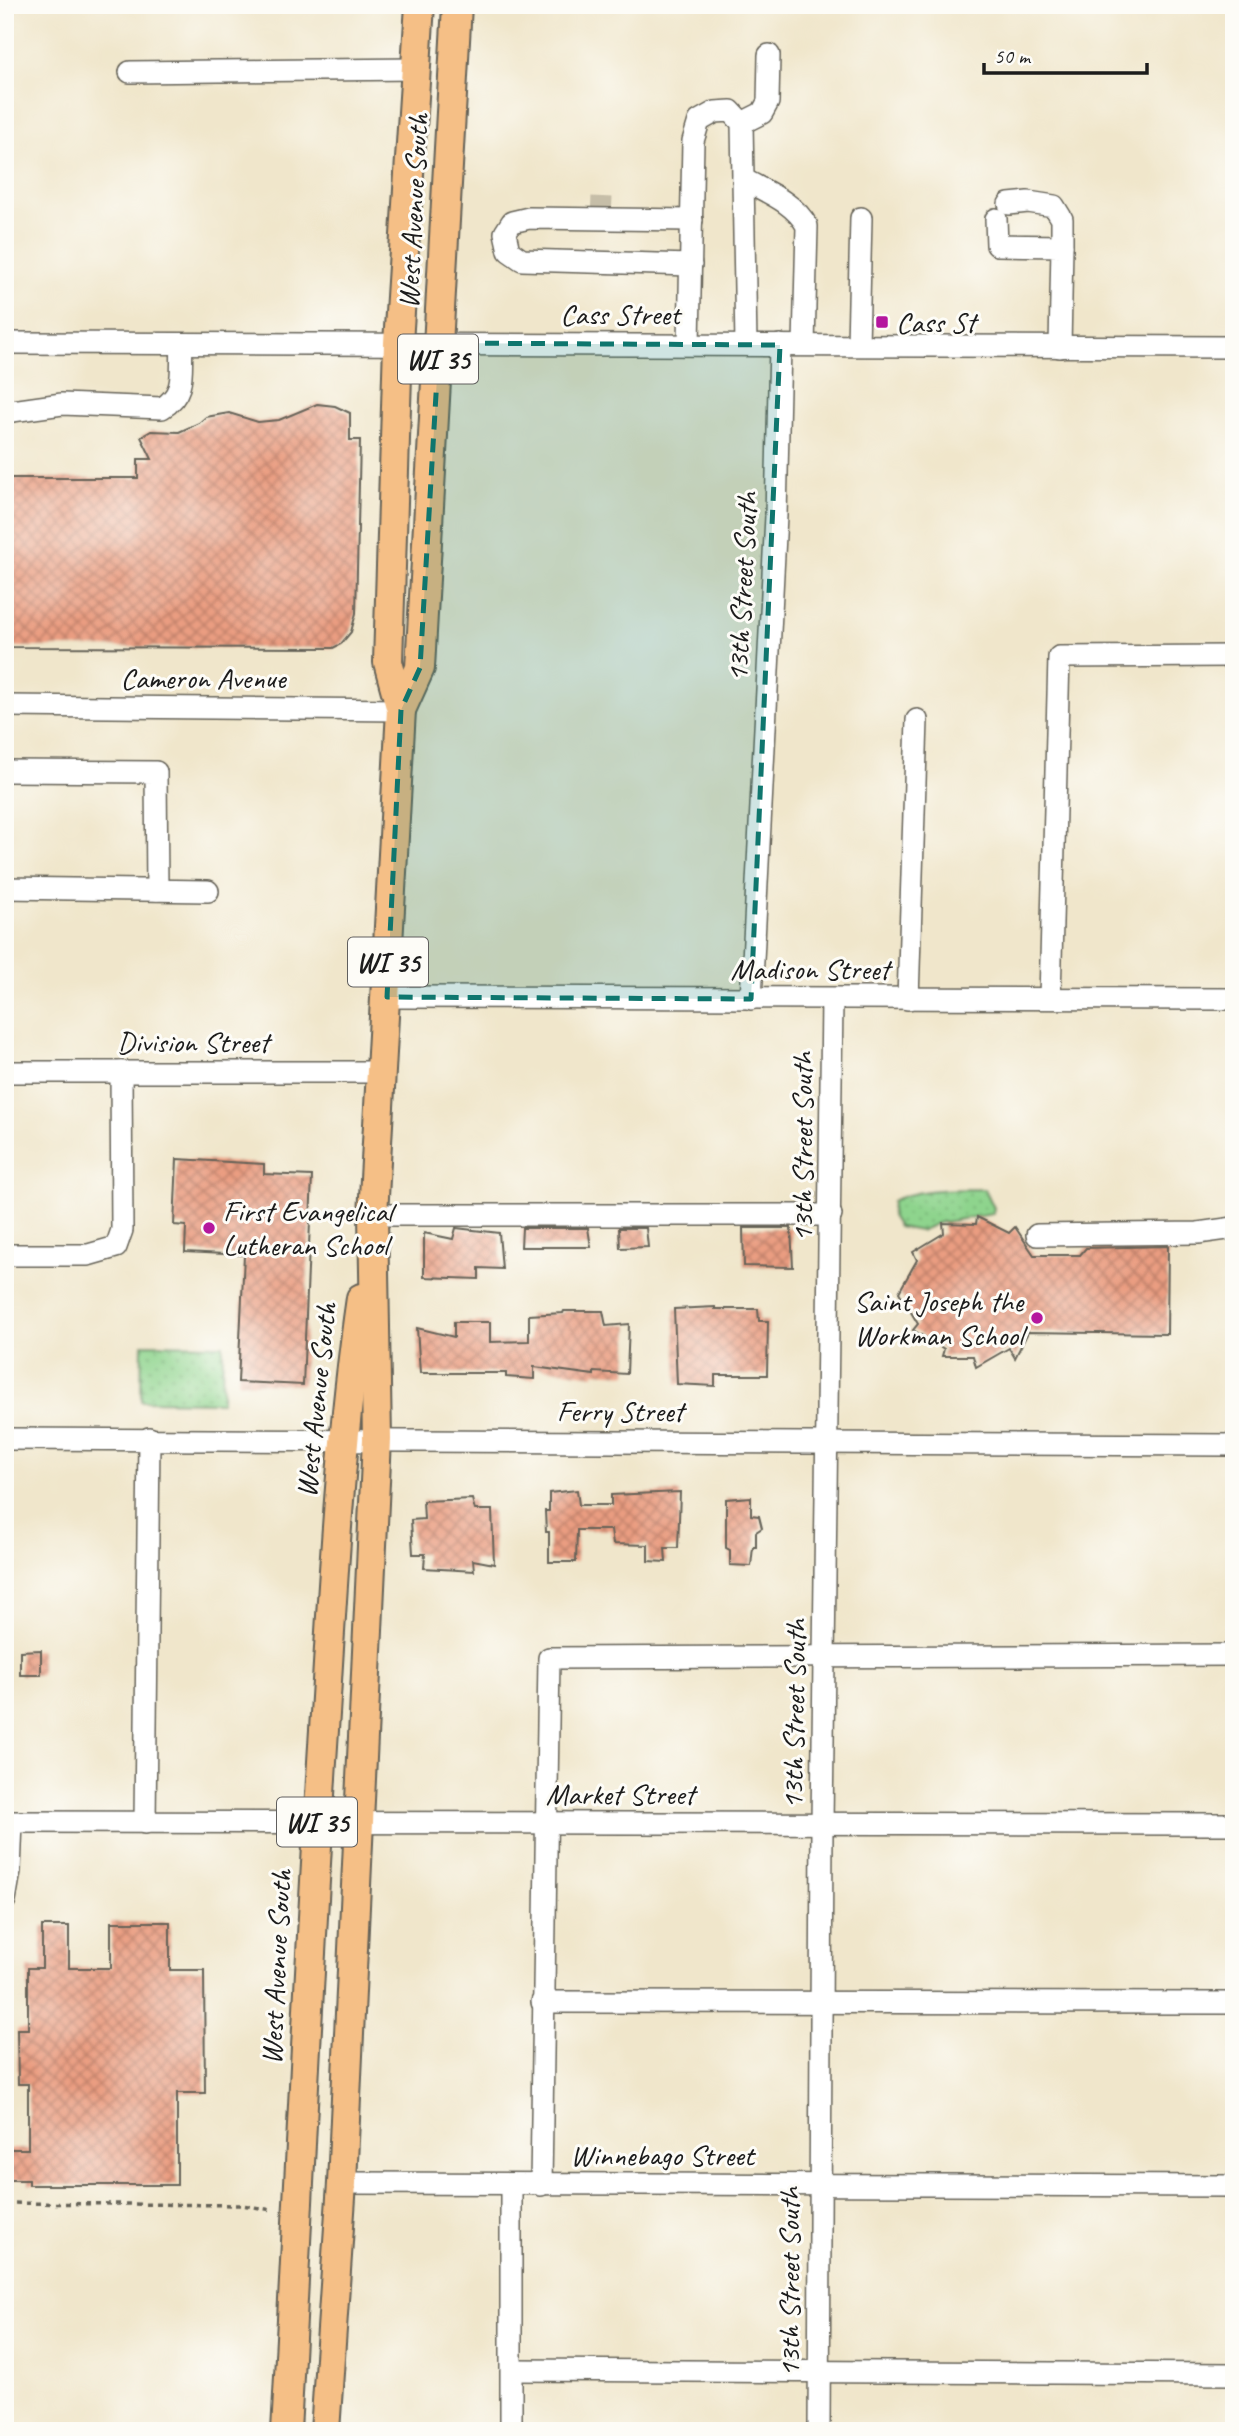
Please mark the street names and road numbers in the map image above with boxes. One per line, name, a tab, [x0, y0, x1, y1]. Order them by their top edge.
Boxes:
street label: West Avenue South	[389, 111, 437, 309]
street label: Cass Street	[560, 295, 683, 333]
road number: WI 35	[398, 334, 478, 384]
street label: 13th Street South	[718, 489, 766, 683]
street label: Cameron Avenue	[121, 659, 288, 697]
road number: WI 35	[348, 937, 428, 986]
street label: Madison Street	[730, 950, 894, 988]
street label: Division Street	[117, 1023, 273, 1061]
street label: 13th Street South	[783, 1050, 821, 1242]
street label: West Avenue South	[287, 1300, 345, 1499]
street label: Ferry Street	[557, 1392, 687, 1430]
street label: 13th Street South	[773, 1617, 815, 1809]
street label: Market Street	[546, 1775, 698, 1813]
road number: WI 35	[277, 1798, 357, 1846]
street label: West Avenue South	[252, 1867, 300, 2065]
street label: Winnebago Street	[570, 2136, 757, 2174]
street label: 13th Street South	[770, 2185, 808, 2377]

